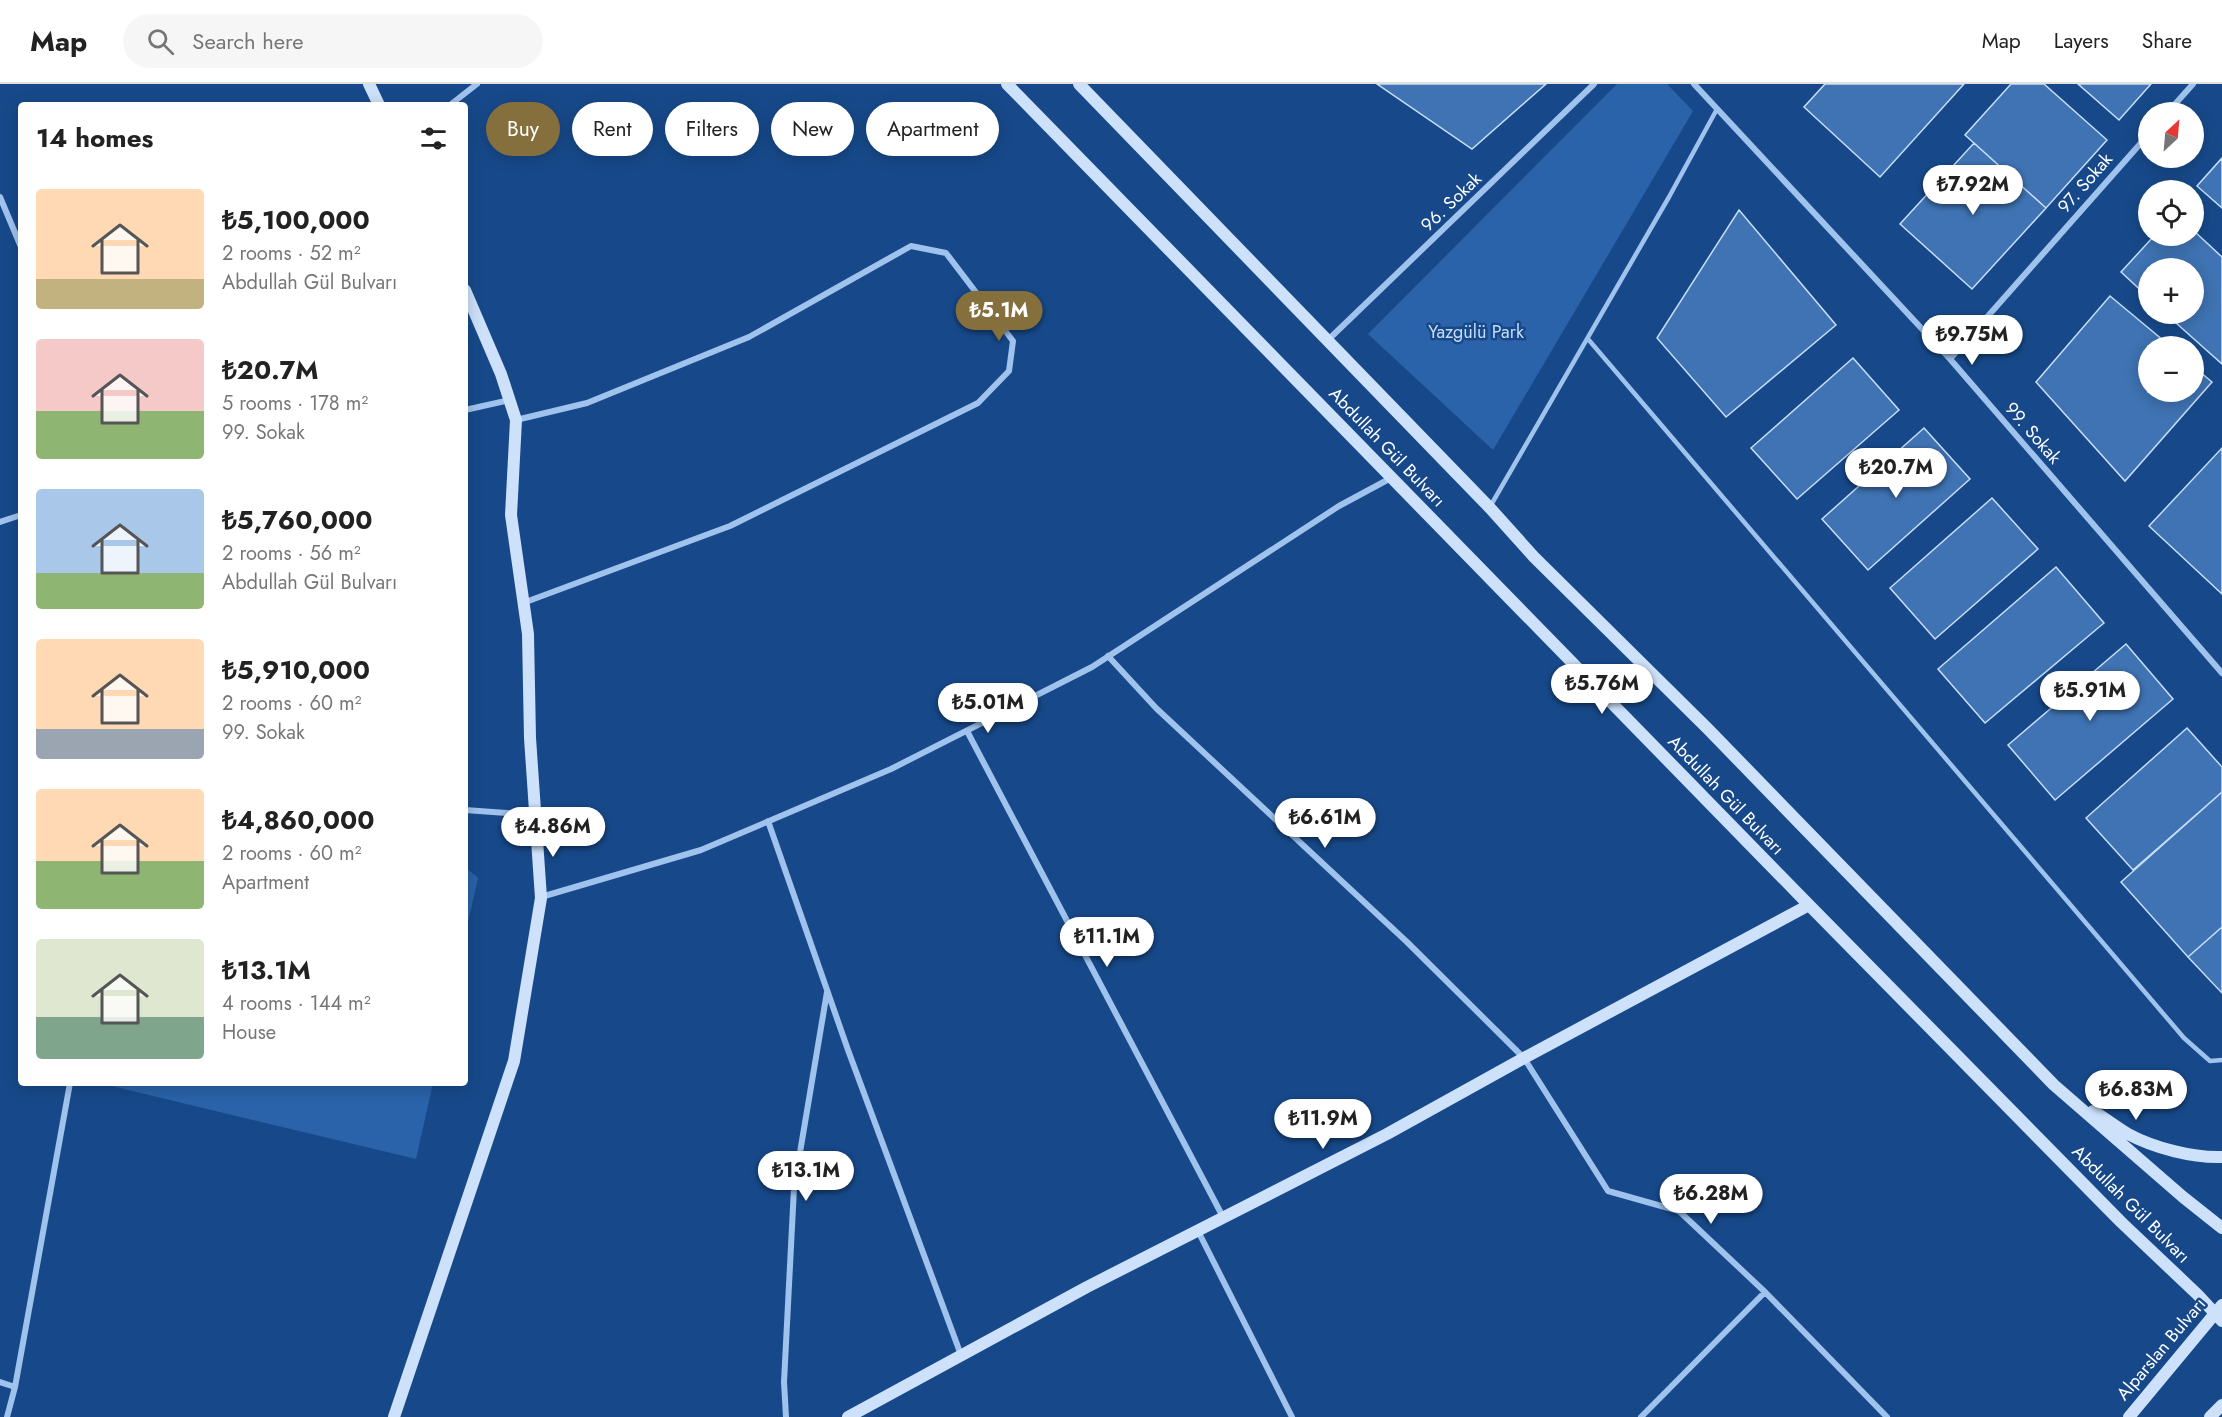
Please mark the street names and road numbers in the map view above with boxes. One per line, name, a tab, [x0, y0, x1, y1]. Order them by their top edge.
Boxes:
street label: 97. Sokak	[2051, 147, 2119, 219]
street label: 96. Sokak	[1415, 166, 1487, 238]
street label: Abdullah Gül Bulvarı	[1323, 381, 1451, 513]
street label: 99. Sokak	[1999, 396, 2067, 470]
street label: Abdullah Gül Bulvarı	[1662, 729, 1790, 861]
street label: Abdullah Gül Bulvarı	[2066, 1139, 2196, 1269]
street label: Alparslan Bulvarı	[2110, 1292, 2212, 1406]

